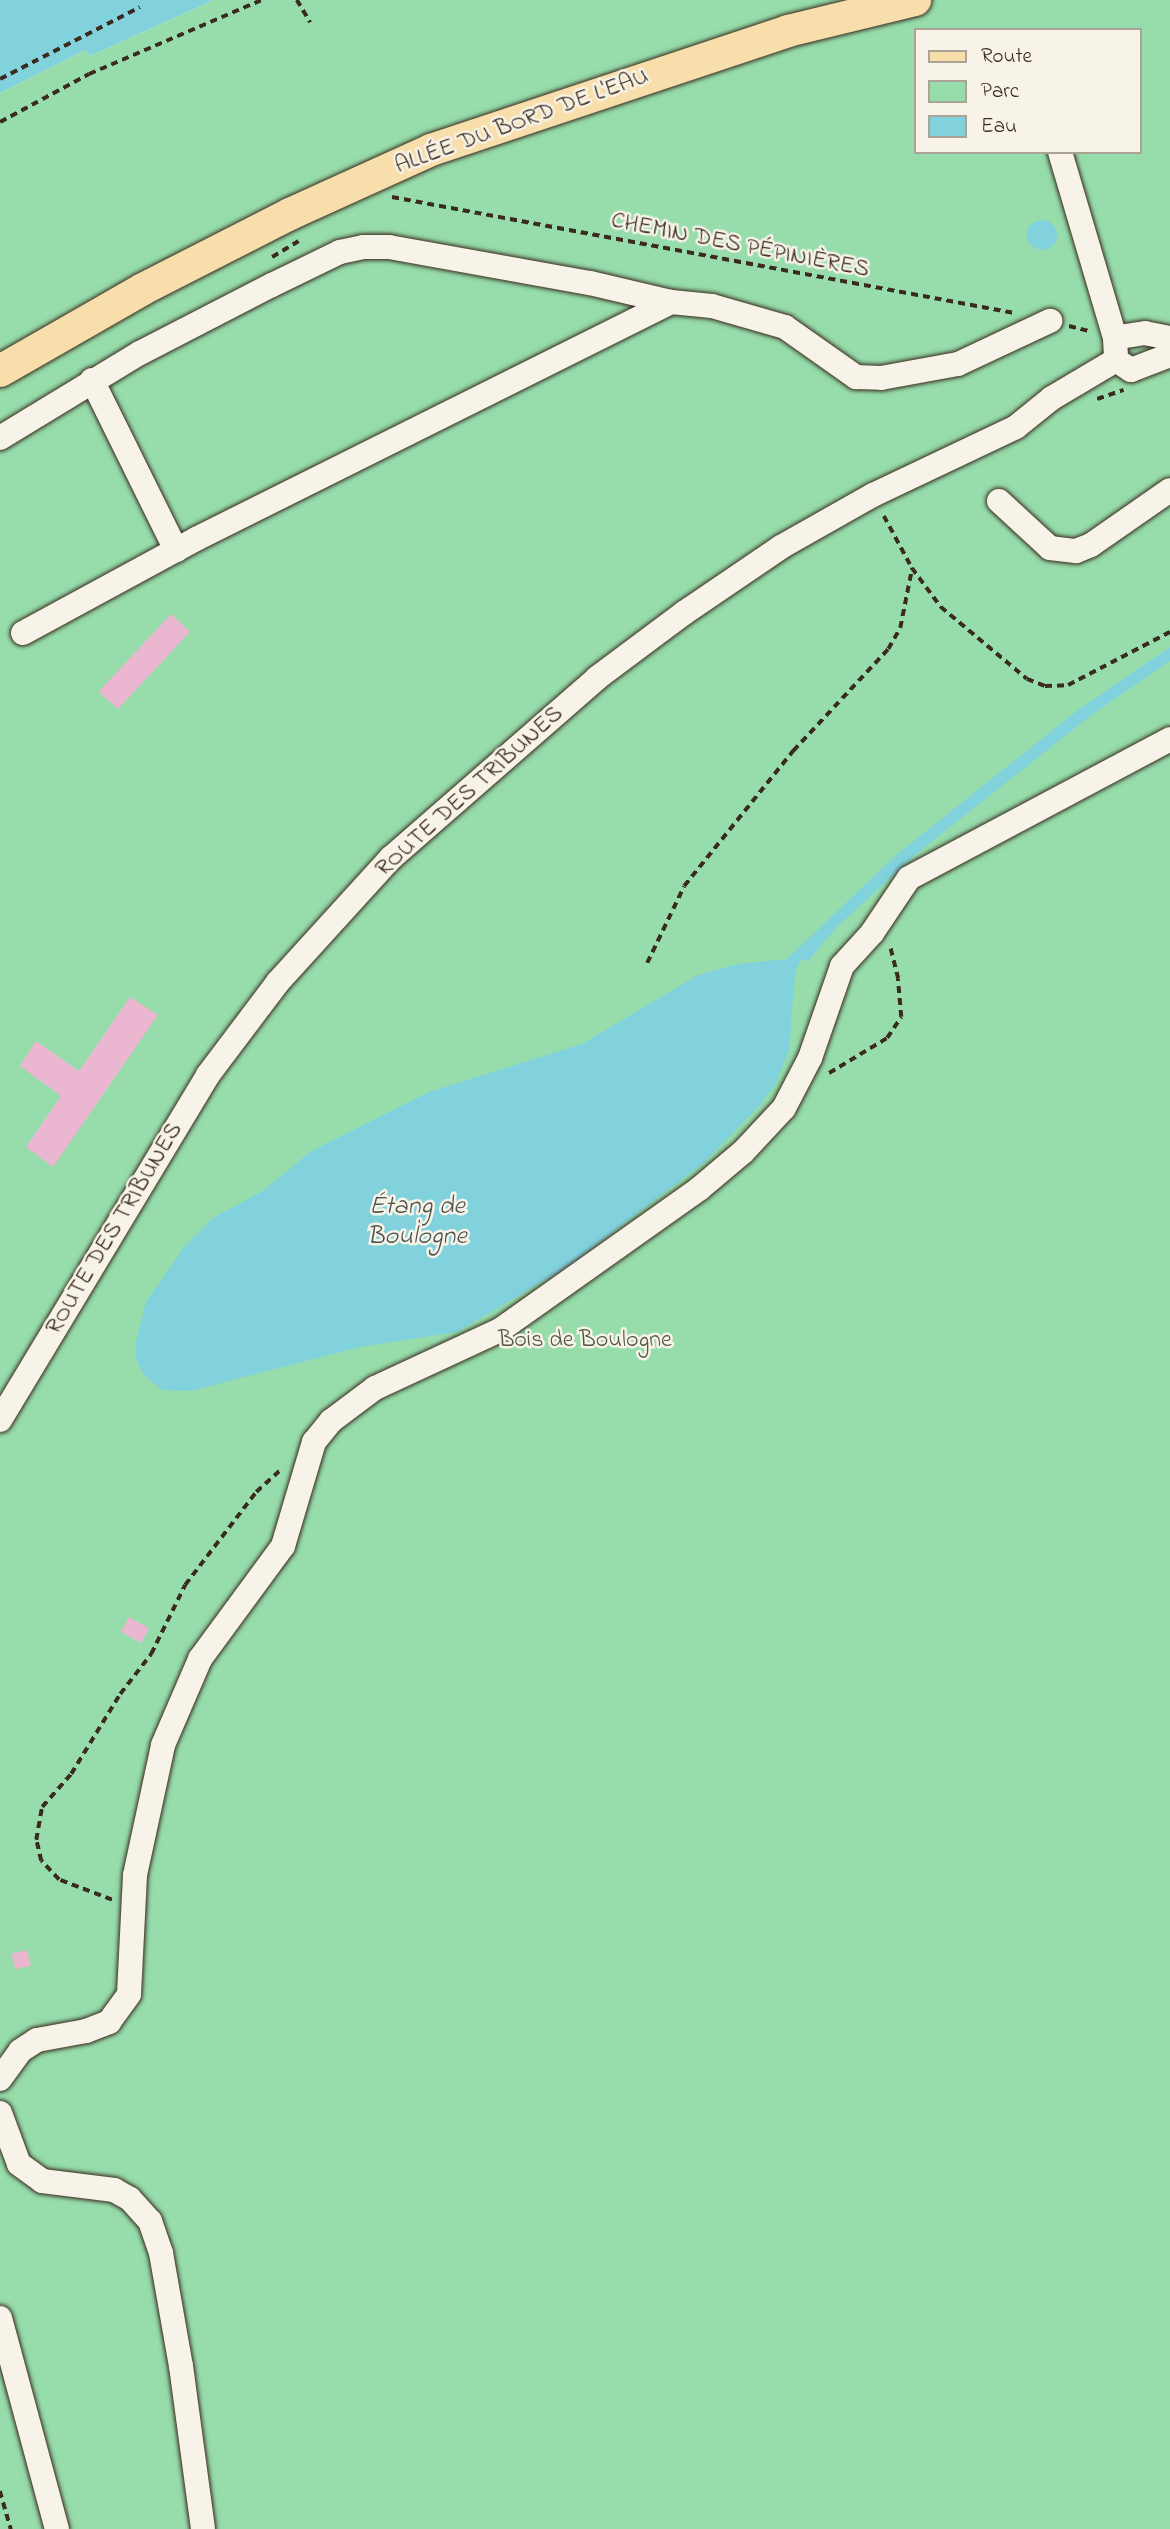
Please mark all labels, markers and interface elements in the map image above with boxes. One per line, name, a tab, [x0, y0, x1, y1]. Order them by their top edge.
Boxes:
legend	[914, 28, 1142, 154]
text: Route	[981, 42, 1032, 72]
street label: ALLÉE DU BORD DE L'EAU	[391, 63, 653, 181]
text: Parc	[981, 77, 1019, 107]
text: Eau	[981, 112, 1017, 142]
street label: CHEMIN DES PÉPINIÈRES	[608, 207, 872, 285]
street label: ROUTE DES TRIBUNES	[370, 700, 570, 884]
street label: ROUTE DES TRIBUNES	[40, 1118, 190, 1340]
water label: Étang de Boulogne	[367, 1192, 467, 1254]
park label: Bois de Boulogne	[498, 1327, 672, 1355]

